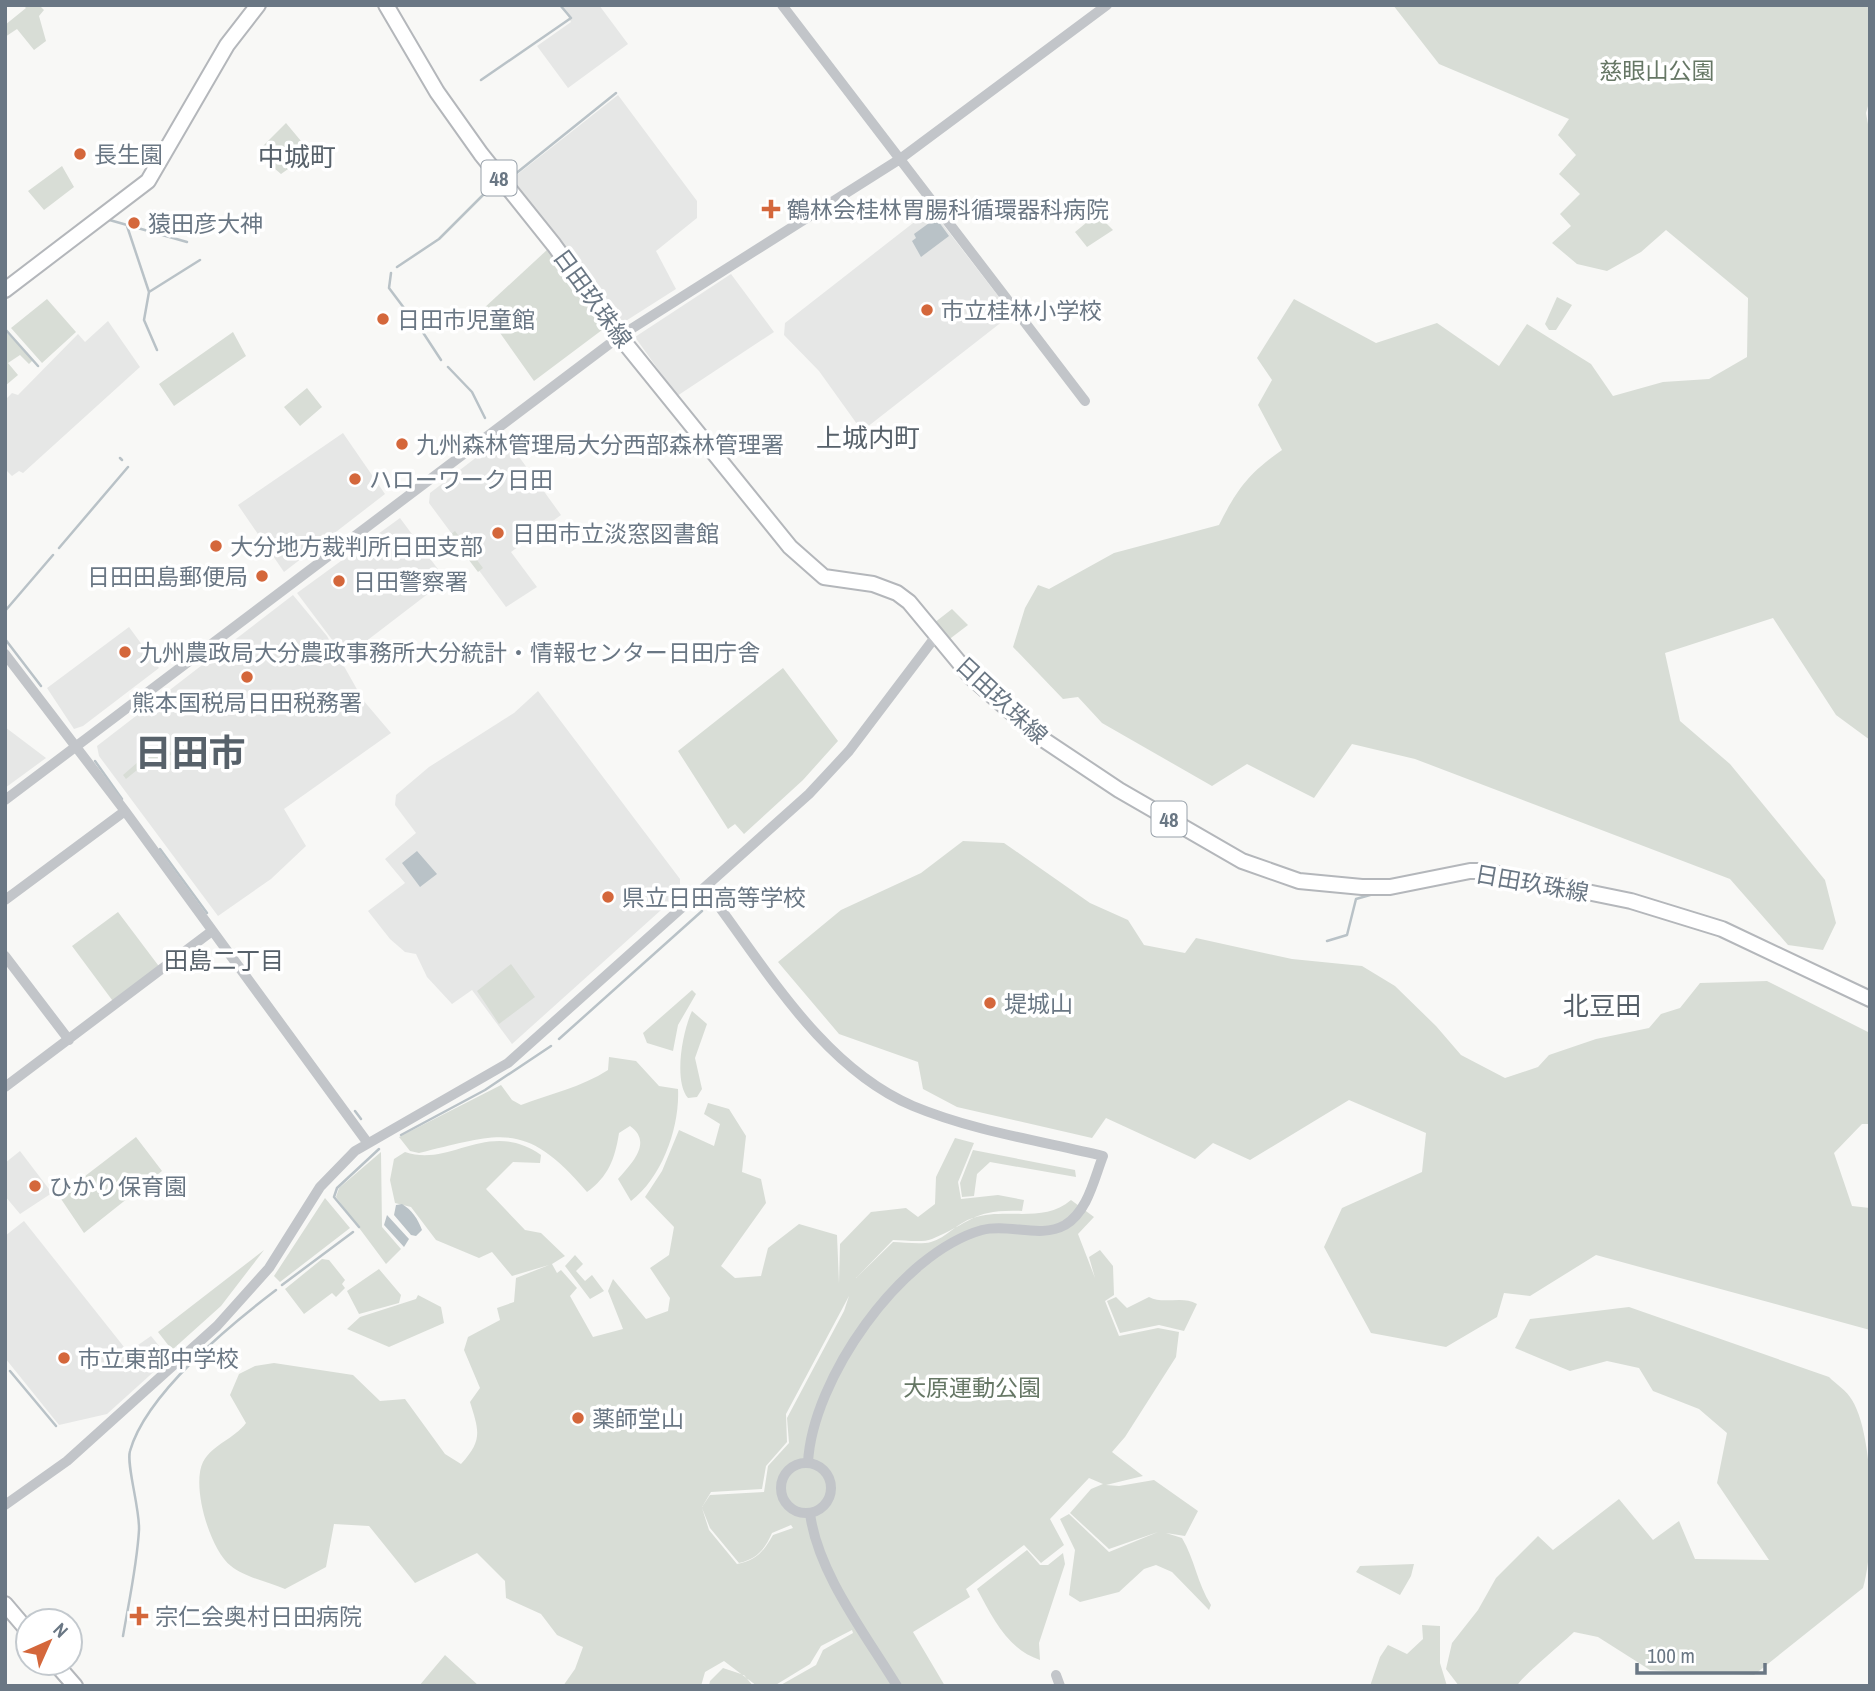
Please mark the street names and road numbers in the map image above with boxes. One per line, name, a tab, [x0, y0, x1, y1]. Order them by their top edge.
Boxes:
road number: 48	[482, 160, 516, 196]
street label: 日田玖珠線	[547, 242, 639, 354]
street label: 日田玖珠線	[949, 649, 1055, 751]
road number: 48	[1152, 802, 1186, 836]
street label: 日田玖珠線	[1473, 858, 1591, 908]

